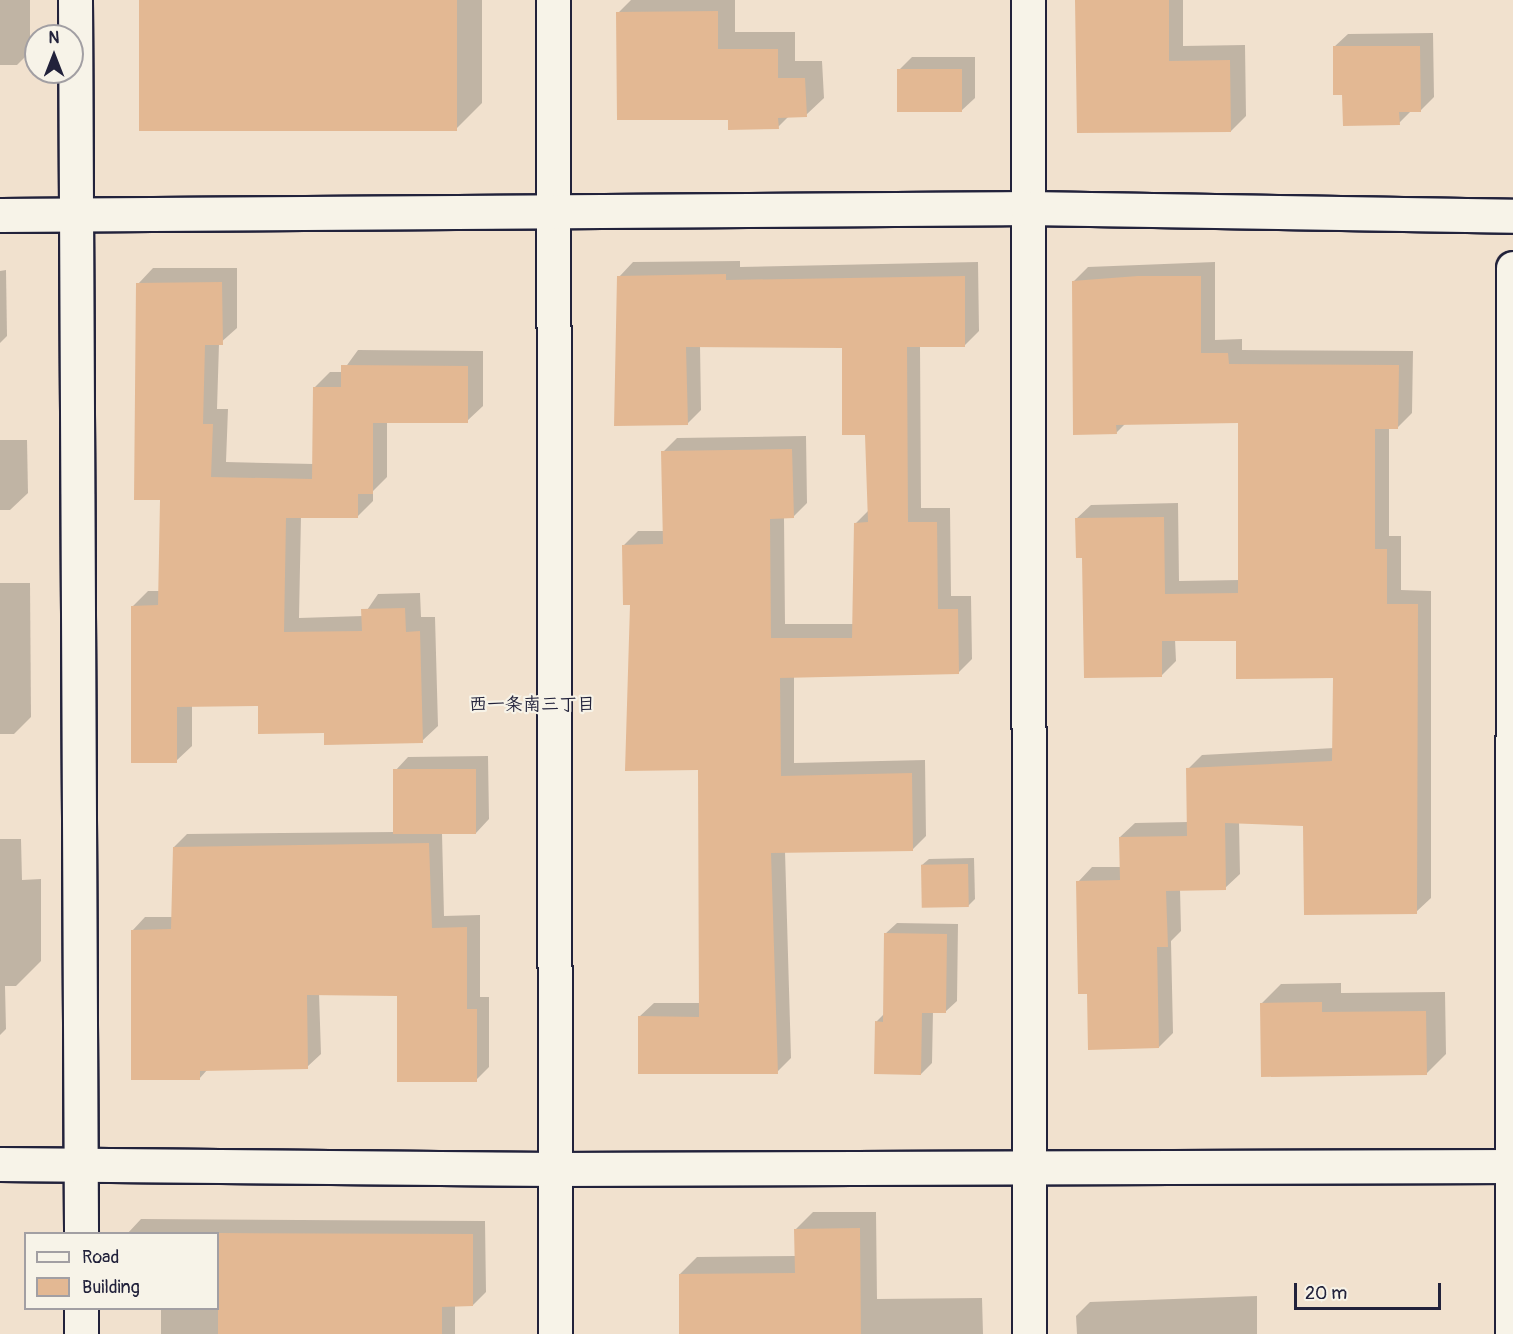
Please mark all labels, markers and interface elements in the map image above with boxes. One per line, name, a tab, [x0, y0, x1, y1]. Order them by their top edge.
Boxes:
north arrow	[24, 24, 84, 84]
text: N	[49, 28, 59, 48]
district label: 西一条南三丁目	[469, 694, 595, 716]
legend	[24, 1232, 219, 1310]
text: Road	[82, 1246, 119, 1269]
scale bar	[1297, 1271, 1444, 1309]
text: Building	[82, 1276, 140, 1299]
text: 20 m	[1305, 1282, 1347, 1305]

